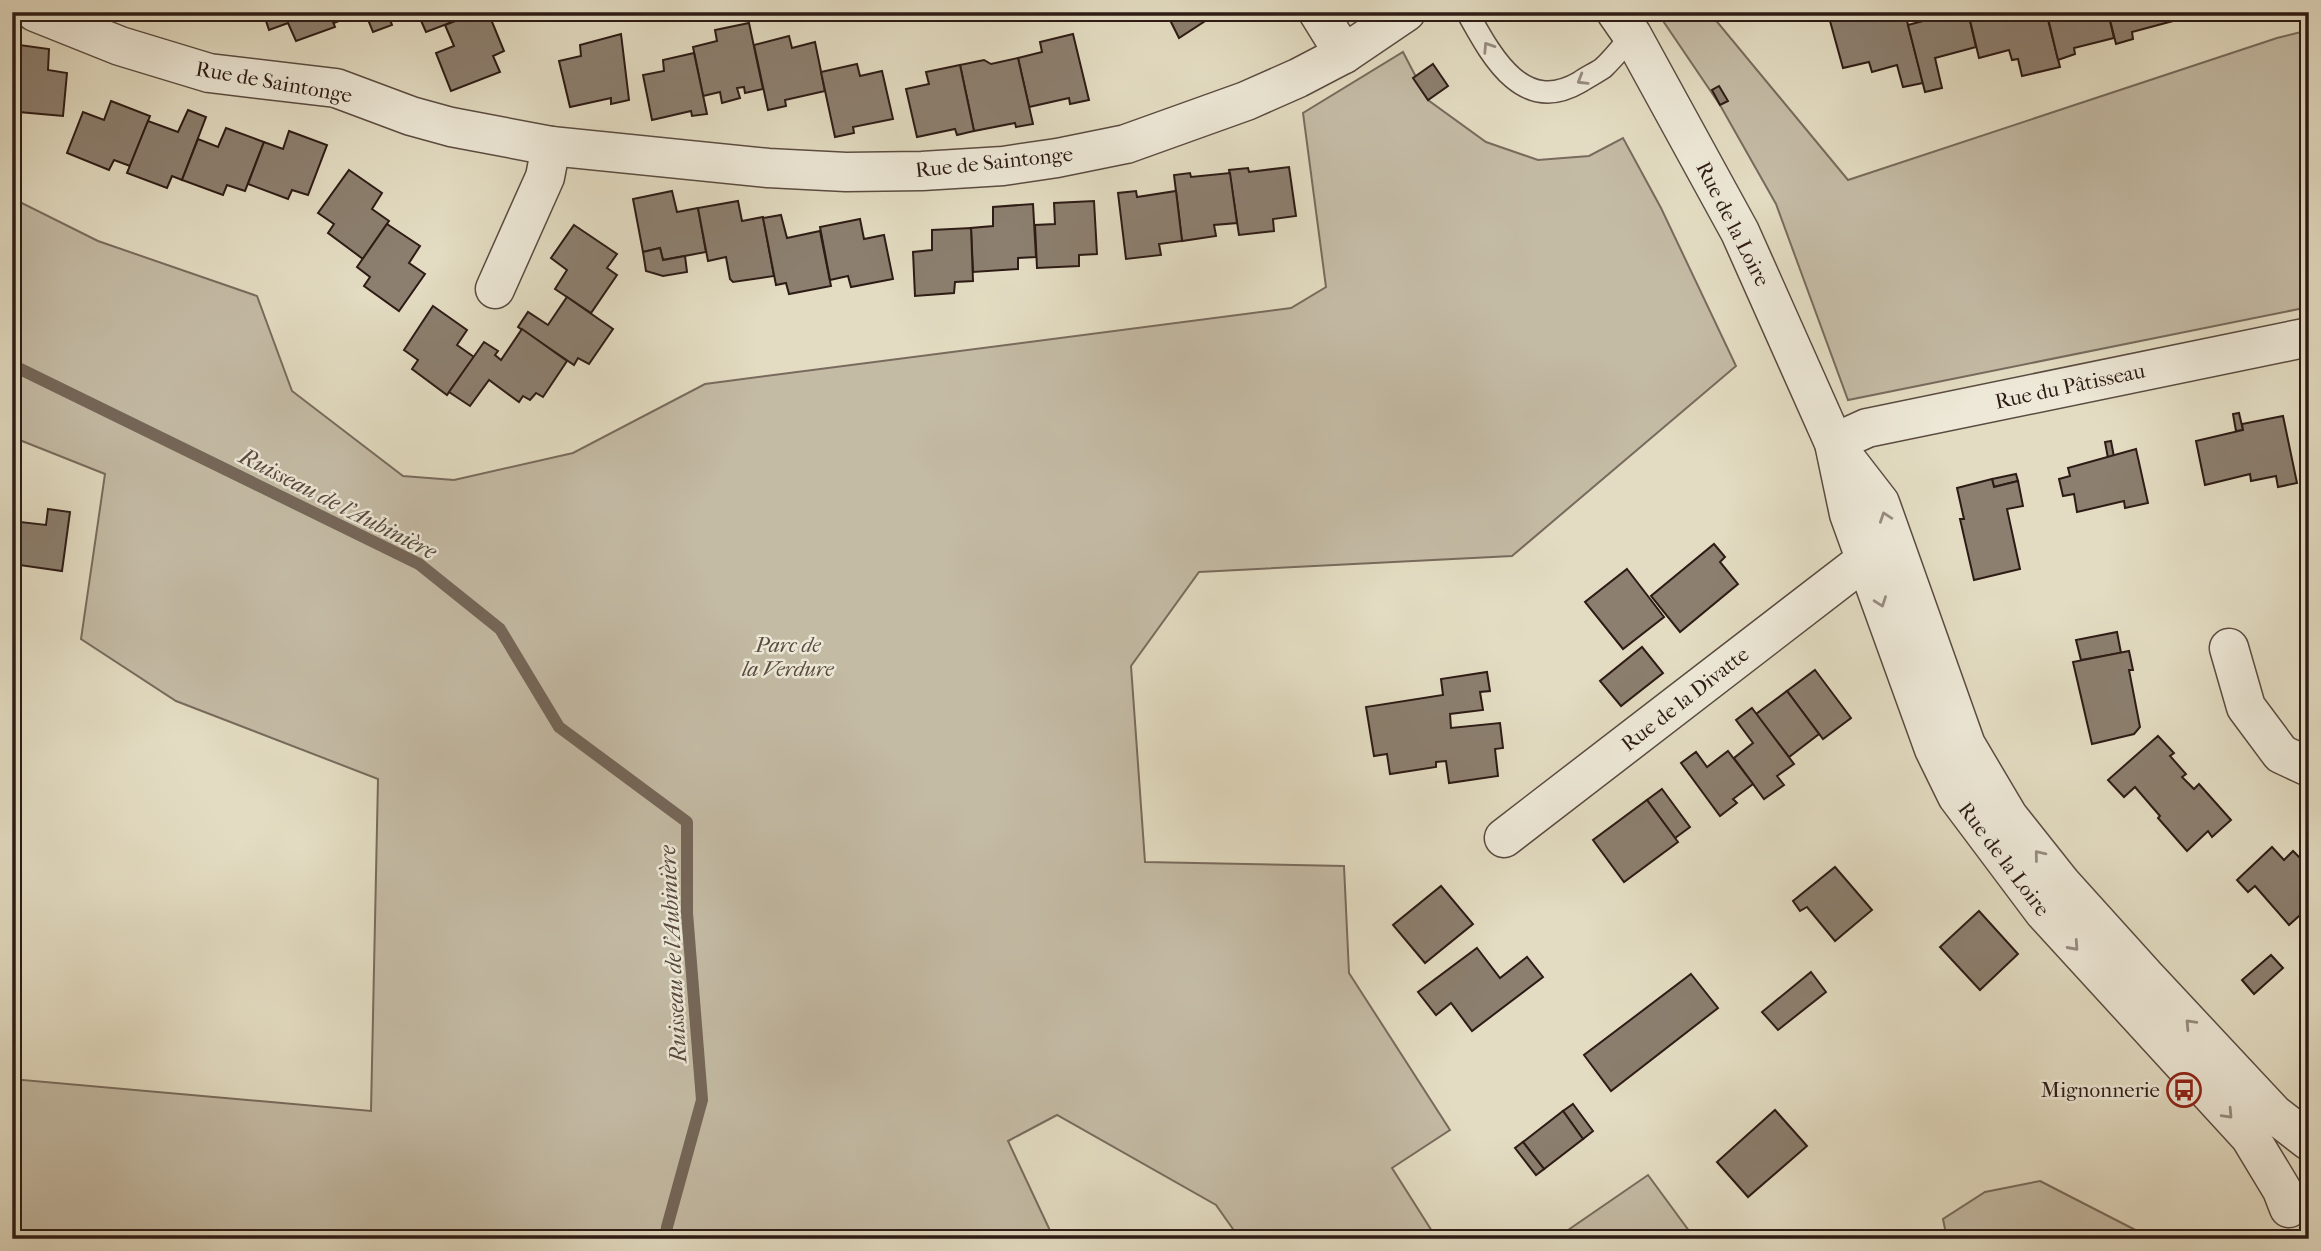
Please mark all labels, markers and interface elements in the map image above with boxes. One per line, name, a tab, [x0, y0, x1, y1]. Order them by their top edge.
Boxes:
one-way arrow	[1483, 42, 1496, 55]
street label: Rue de Saintonge	[194, 56, 354, 108]
one-way arrow	[1577, 72, 1590, 85]
street label: Rue de Saintonge	[914, 142, 1074, 182]
street label: Rue de la Loire	[1691, 158, 1775, 290]
street label: Rue du Pâtisseau	[1993, 358, 2147, 414]
water label: Ruisseau de l'Aubinière	[233, 442, 442, 566]
one-way arrow	[1879, 511, 1893, 523]
one-way arrow	[1873, 596, 1887, 608]
park label: Parc de la Verdure	[741, 633, 834, 681]
street label: Rue de la Divatte	[1616, 642, 1754, 756]
street label: Rue de la Loire	[1953, 797, 2055, 921]
water label: Ruisseau de l'Aubinière	[654, 844, 692, 1065]
one-way arrow	[2035, 850, 2048, 862]
one-way arrow	[2066, 938, 2079, 951]
one-way arrow	[2186, 1020, 2199, 1033]
bus stop icon: Mignonnerie	[2165, 1071, 2203, 1109]
place label: Mignonnerie	[2041, 1078, 2160, 1102]
one-way arrow	[2220, 1106, 2233, 1119]

